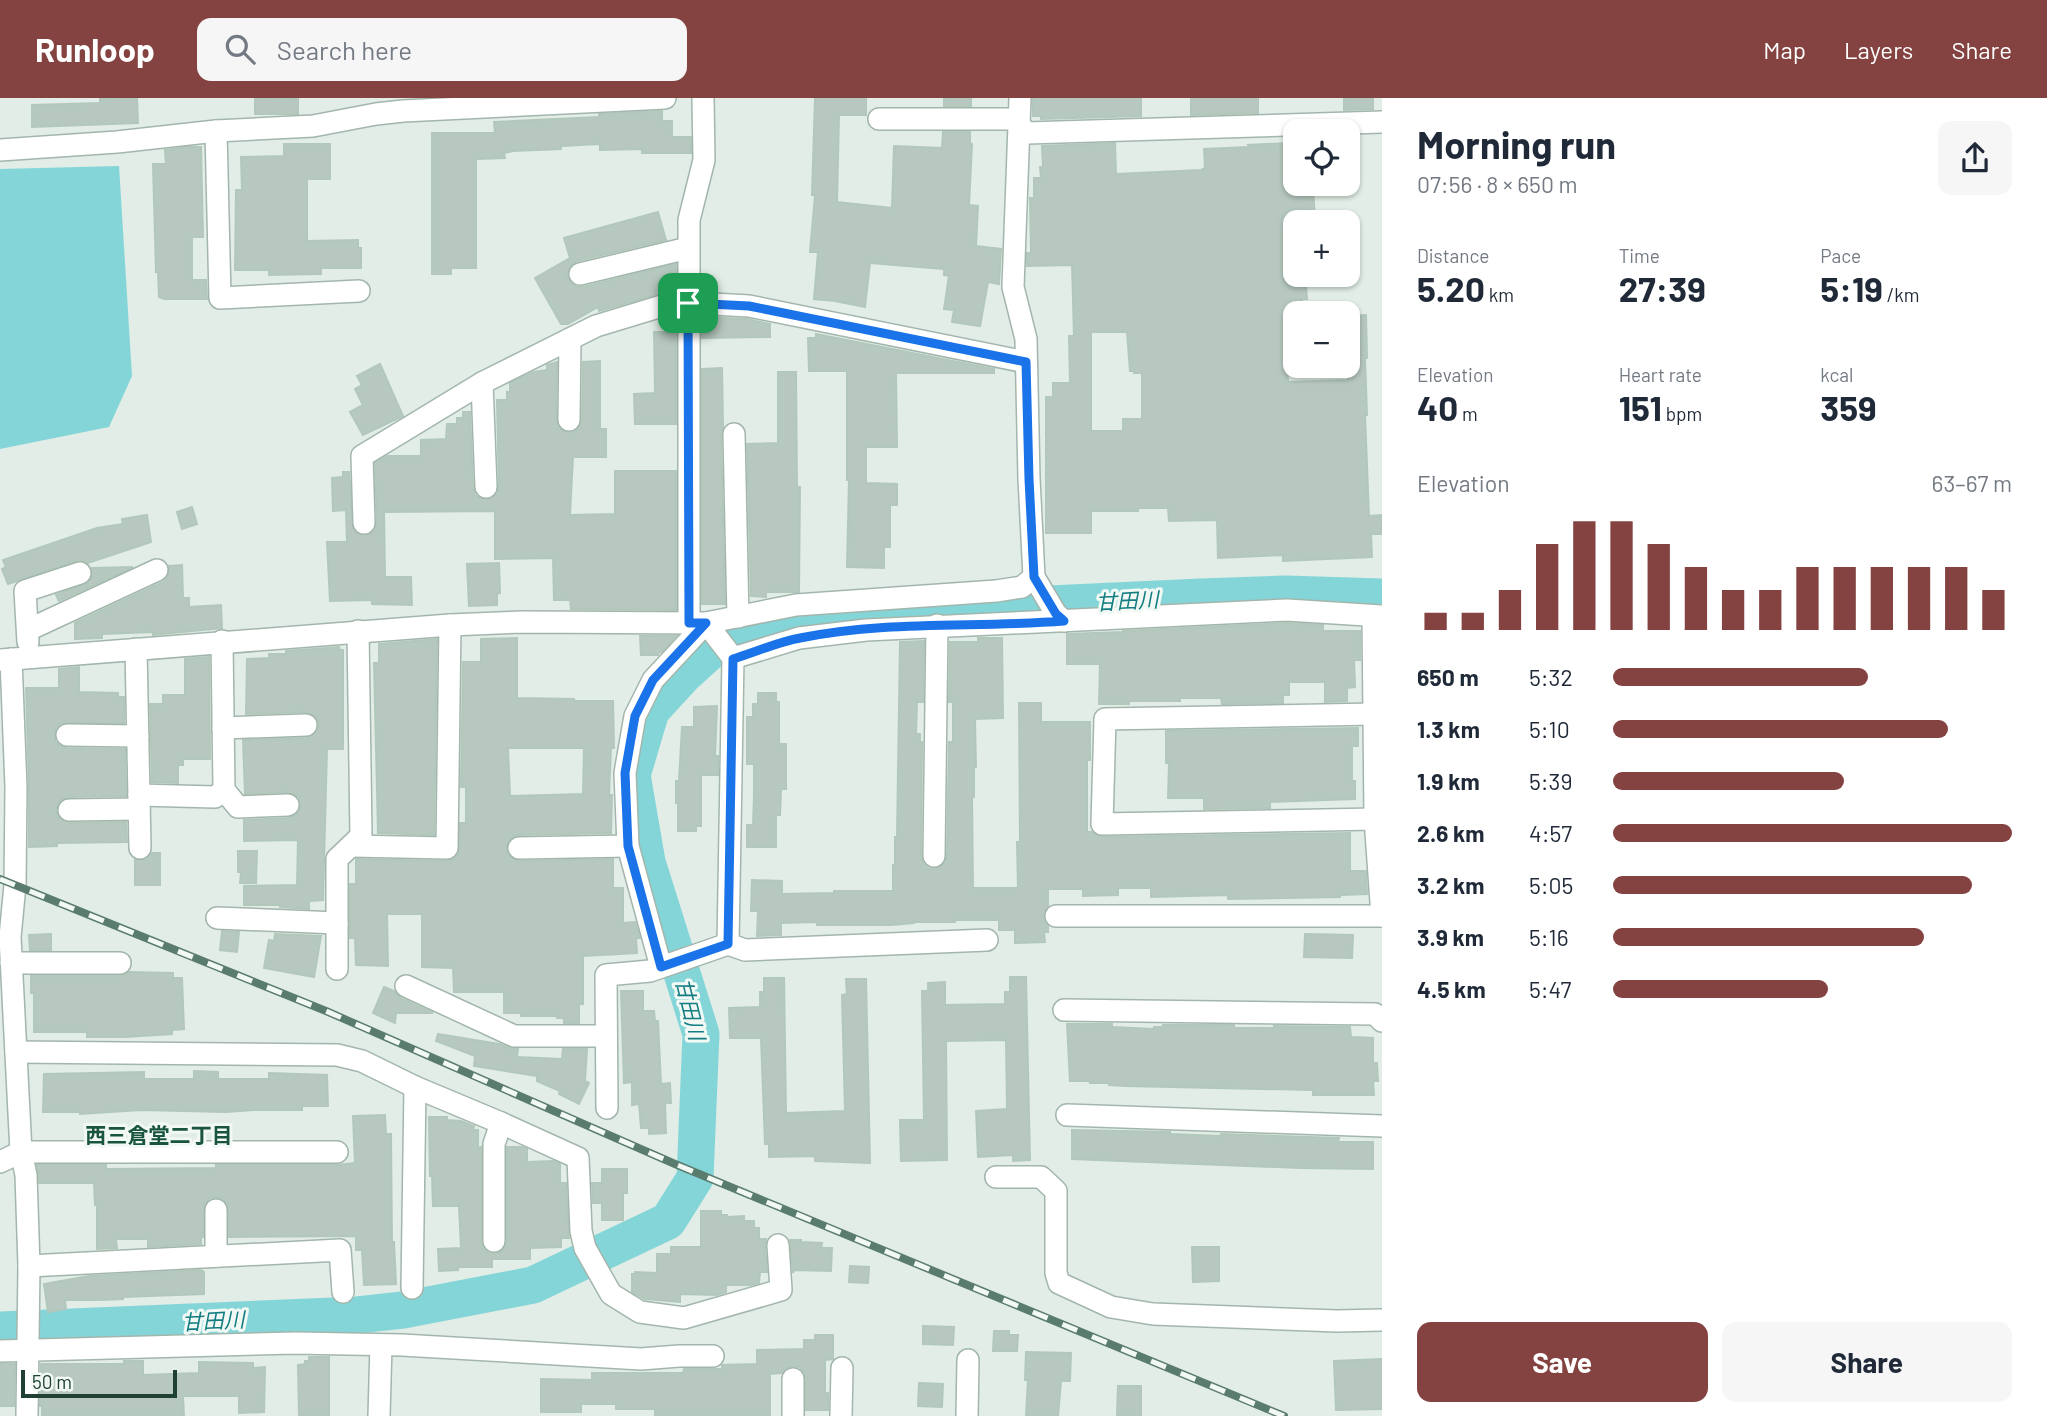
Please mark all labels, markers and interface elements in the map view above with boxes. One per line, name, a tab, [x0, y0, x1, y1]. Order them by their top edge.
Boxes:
search box	[197, 18, 687, 81]
text: Runloop	[35, 29, 155, 69]
icon: search	[221, 30, 259, 68]
text: Search here	[277, 34, 412, 65]
text: Map	[1763, 35, 1806, 64]
text: Layers	[1844, 35, 1913, 64]
text: Share	[1951, 35, 2012, 64]
map controls	[1283, 119, 1360, 378]
button: locate	[1283, 119, 1360, 196]
text: Morning run	[1417, 121, 1616, 167]
button: share	[1938, 121, 2012, 195]
text: 07:56 · 8 × 650 m	[1417, 170, 1578, 198]
button: +	[1283, 210, 1360, 287]
text: Distance	[1417, 244, 1489, 267]
text: Time	[1619, 244, 1660, 267]
text: Pace	[1820, 244, 1861, 267]
text: 5.20	[1417, 267, 1485, 309]
text: 27:39	[1619, 267, 1706, 309]
text: 5:19	[1820, 267, 1883, 309]
pin	[658, 273, 718, 333]
text: km	[1485, 283, 1514, 306]
text: /km	[1883, 283, 1920, 306]
icon: arrive	[669, 284, 707, 322]
button: −	[1283, 301, 1360, 378]
text: Elevation	[1417, 363, 1494, 386]
text: Heart rate	[1619, 363, 1702, 386]
text: kcal	[1820, 363, 1853, 386]
text: 40	[1417, 386, 1458, 428]
text: 151	[1619, 386, 1662, 428]
text: 359	[1820, 386, 1877, 428]
text: m	[1458, 402, 1478, 425]
text: bpm	[1662, 402, 1702, 425]
text: Elevation	[1417, 469, 1510, 497]
text: 63–67 m	[1932, 469, 2012, 497]
water label: 甘田川	[1095, 586, 1161, 614]
text: 650 m	[1417, 663, 1479, 691]
text: 5:32	[1529, 663, 1573, 691]
text: 1.3 km	[1417, 715, 1480, 743]
text: 5:10	[1529, 715, 1570, 743]
text: 1.9 km	[1417, 767, 1480, 795]
text: 5:39	[1529, 767, 1572, 795]
text: 2.6 km	[1417, 819, 1485, 847]
text: 4:57	[1529, 819, 1572, 847]
text: 3.2 km	[1417, 871, 1485, 899]
text: 5:05	[1529, 871, 1573, 899]
text: 3.9 km	[1417, 923, 1484, 951]
text: 5:16	[1529, 923, 1569, 951]
water label: 甘田川	[671, 975, 711, 1045]
text: 4.5 km	[1417, 975, 1486, 1003]
text: 5:47	[1529, 975, 1571, 1003]
district label: 西三倉堂二丁目	[86, 1122, 233, 1147]
water label: 甘田川	[181, 1306, 247, 1334]
button: Save	[1417, 1322, 1708, 1402]
button: Share	[1722, 1322, 2012, 1402]
scale bar	[21, 1367, 177, 1399]
text: 50 m	[32, 1370, 72, 1393]

